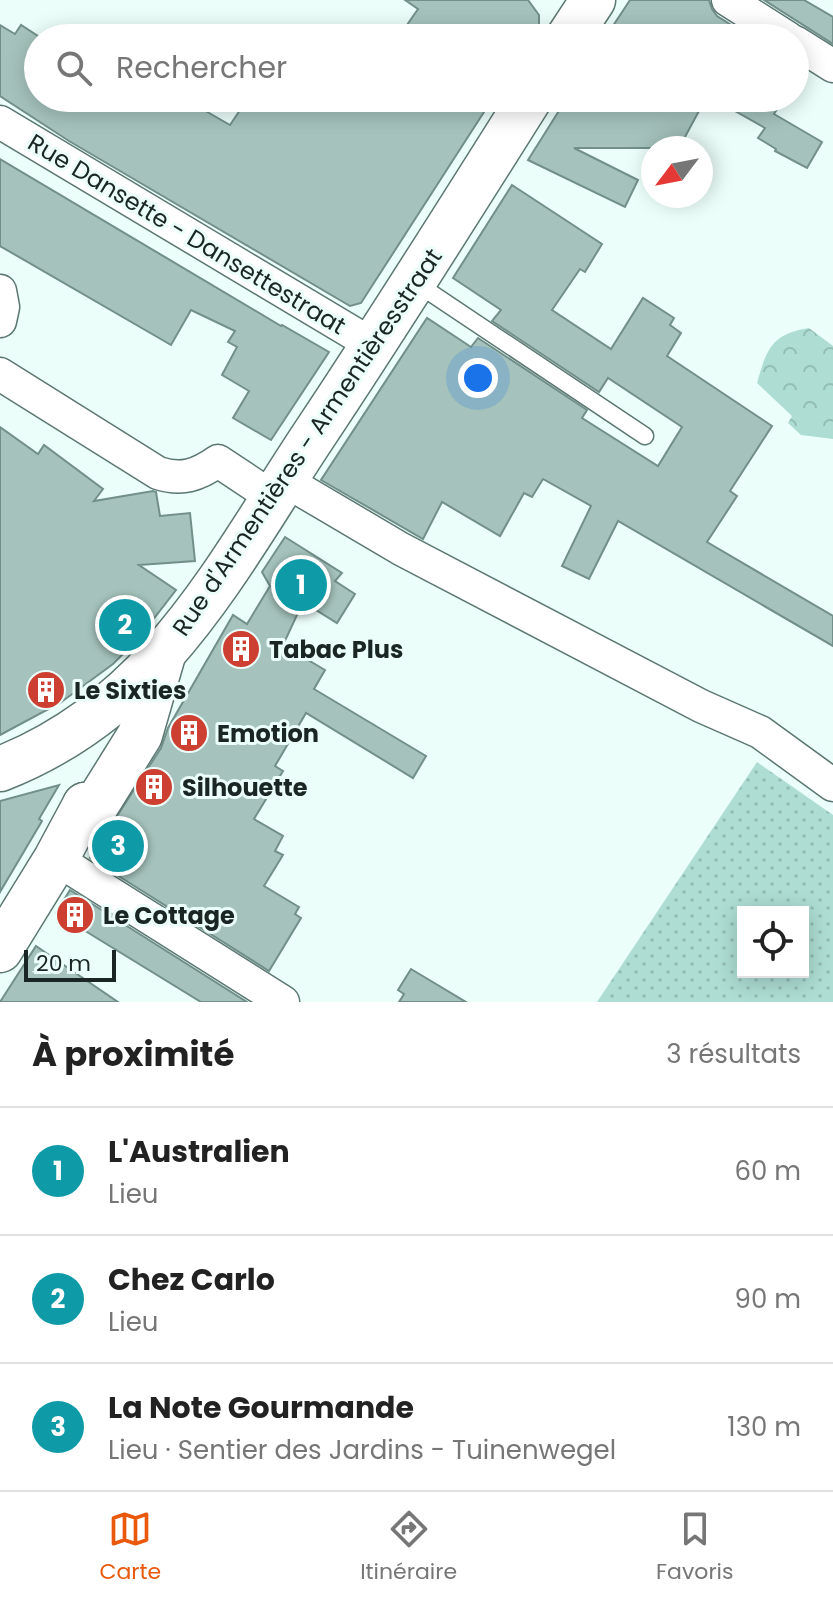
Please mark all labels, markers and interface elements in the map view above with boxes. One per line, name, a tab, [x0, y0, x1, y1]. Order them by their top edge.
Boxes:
search box	[24, 24, 809, 112]
icon: search	[52, 46, 96, 90]
text: Rechercher	[116, 46, 287, 89]
street label: Rue Dansette - Dansettestraat	[22, 126, 352, 342]
north arrow	[641, 136, 713, 208]
street label: Rue d'Armentières - Armentièresstraat	[165, 242, 449, 642]
your location	[458, 358, 498, 398]
pin: 1	[275, 555, 327, 615]
pin: 2	[99, 595, 151, 655]
building icon: Tabac Plus	[220, 628, 262, 670]
place label: Tabac Plus	[269, 633, 403, 666]
building icon: Le Sixties	[25, 669, 67, 711]
place label: Le Sixties	[74, 674, 186, 707]
building icon: Emotion	[168, 712, 210, 754]
place label: Emotion	[217, 717, 319, 750]
building icon: Silhouette	[133, 766, 175, 808]
place label: Silhouette	[182, 771, 308, 804]
pin: 3	[92, 816, 144, 876]
building icon: Le Cottage	[54, 894, 96, 936]
place label: Le Cottage	[103, 899, 235, 932]
map controls	[737, 906, 809, 978]
button: locate	[737, 906, 809, 978]
scale bar	[24, 946, 116, 982]
text: 20 m	[36, 948, 91, 979]
text: À proximité	[32, 1030, 234, 1078]
text: 3 résultats	[666, 1036, 801, 1072]
text: L'Australien	[108, 1130, 290, 1173]
text: 1	[53, 1153, 63, 1189]
text: 60 m	[734, 1153, 801, 1189]
text: Lieu	[108, 1176, 158, 1212]
text: Chez Carlo	[108, 1258, 275, 1301]
text: 2	[51, 1281, 65, 1317]
text: 90 m	[735, 1281, 801, 1317]
text: Lieu	[108, 1304, 158, 1340]
text: La Note Gourmande	[108, 1386, 414, 1429]
text: 3	[50, 1409, 66, 1445]
text: 130 m	[727, 1409, 801, 1445]
text: Lieu · Sentier des Jardins - Tuinenwegel	[108, 1432, 616, 1468]
tab: Carte	[99, 1507, 161, 1588]
tab: Itinéraire	[360, 1507, 457, 1588]
tab: Favoris	[656, 1507, 734, 1588]

